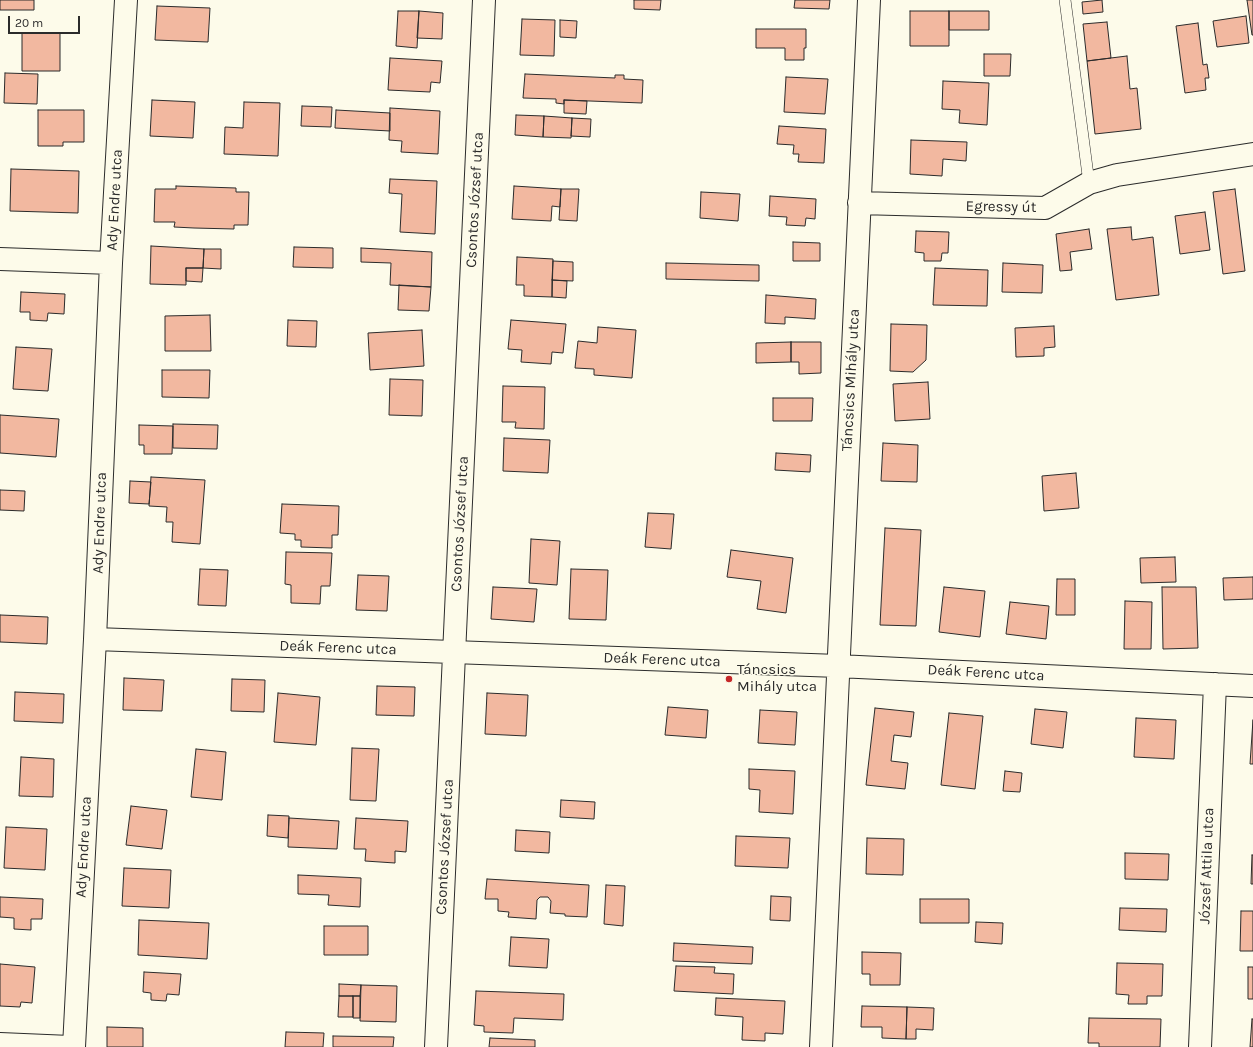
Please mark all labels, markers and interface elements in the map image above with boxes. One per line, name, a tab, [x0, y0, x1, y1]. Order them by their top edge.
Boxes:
scale bar	[10, 8, 82, 34]
text: 20 m	[15, 16, 43, 30]
street label: Csontos József utca	[462, 132, 488, 268]
street label: Ady Endre utca	[103, 149, 127, 251]
street label: Egressy út	[965, 197, 1037, 217]
street label: Táncsics Mihály utca	[838, 308, 864, 452]
street label: Csontos József utca	[447, 456, 473, 592]
street label: Ady Endre utca	[89, 472, 111, 574]
street label: Deák Ferenc utca	[279, 637, 397, 659]
street label: Deák Ferenc utca	[603, 649, 721, 671]
place label: Táncsics Mihály utca	[737, 661, 817, 696]
street label: Deák Ferenc utca	[927, 661, 1045, 685]
marker: Táncsics Mihály utca	[724, 674, 734, 684]
street label: Csontos József utca	[432, 779, 458, 915]
street label: Ady Endre utca	[72, 796, 96, 898]
street label: József Attila utca	[1196, 807, 1218, 925]

